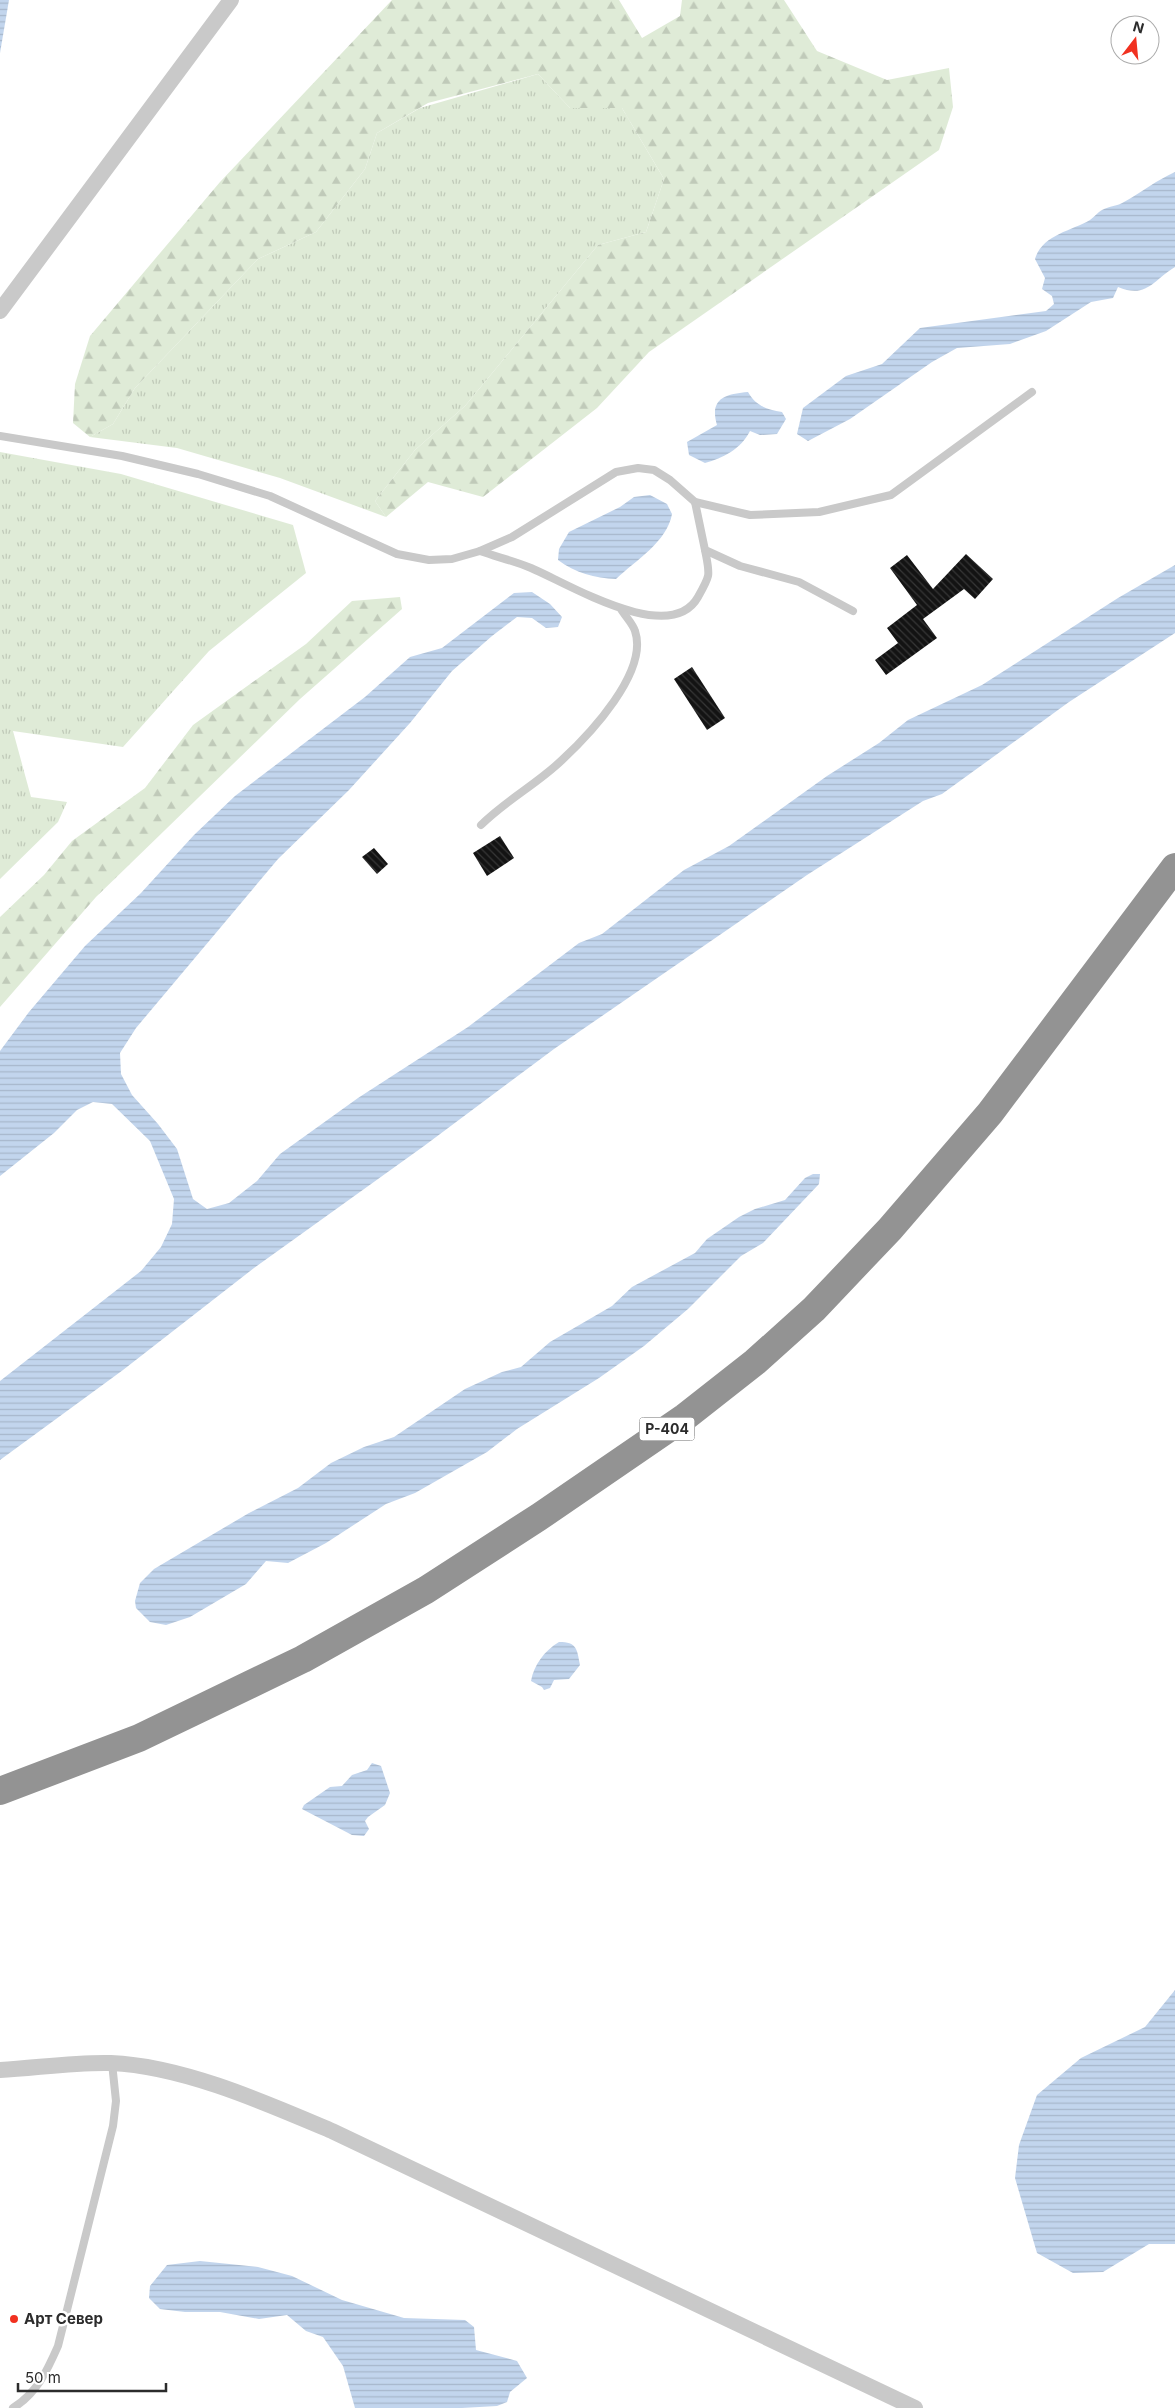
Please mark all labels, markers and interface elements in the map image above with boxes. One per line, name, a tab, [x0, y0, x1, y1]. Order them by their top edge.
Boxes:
north arrow	[1110, 15, 1160, 65]
text: N	[1131, 17, 1146, 37]
road number: Р-404	[640, 1418, 694, 1440]
place label: Арт Север	[24, 2309, 103, 2328]
marker: Арт Север	[8, 2313, 20, 2325]
scale bar	[18, 2360, 165, 2392]
text: 50 m	[25, 2368, 61, 2387]

